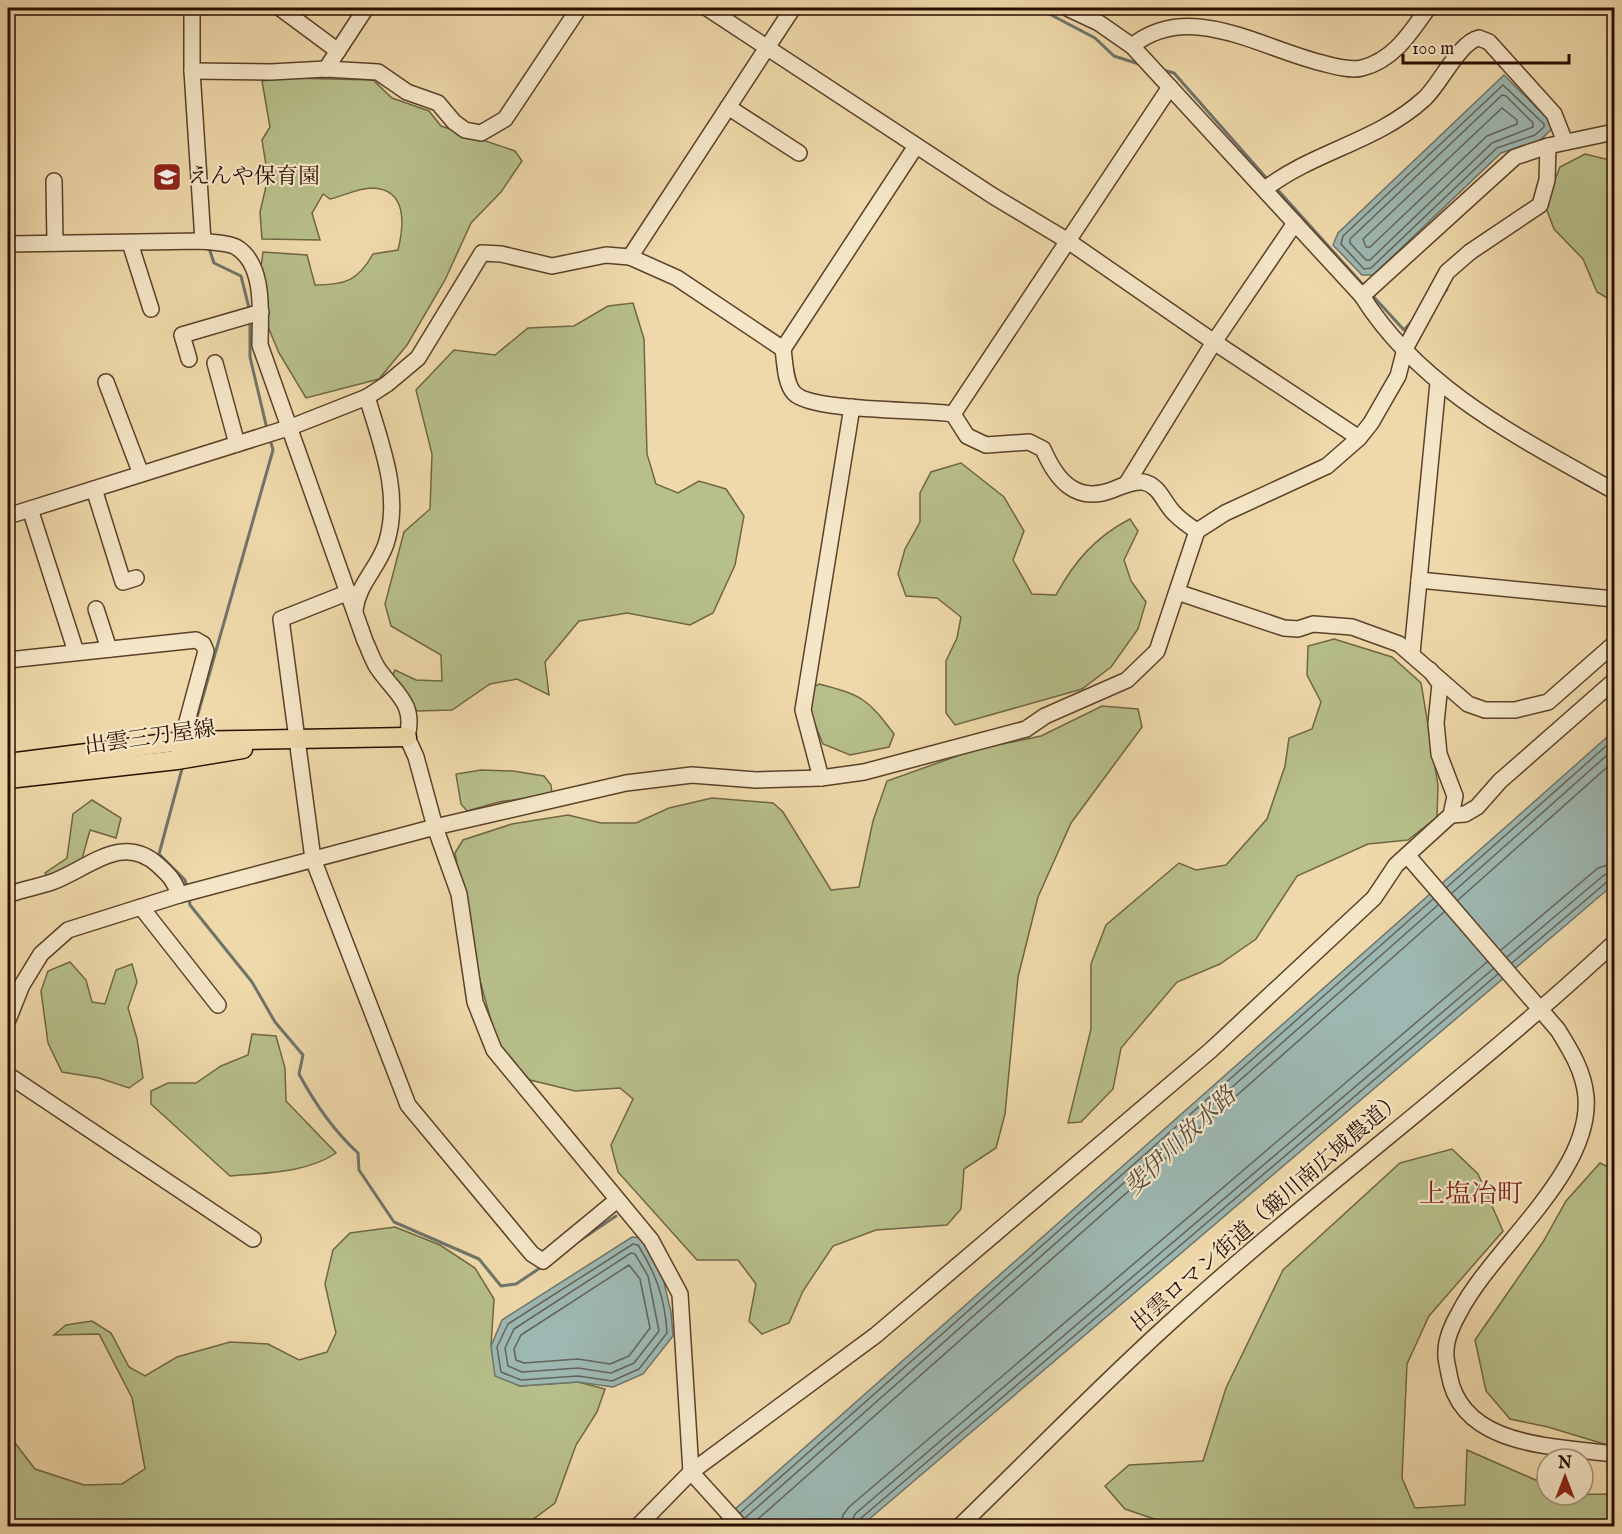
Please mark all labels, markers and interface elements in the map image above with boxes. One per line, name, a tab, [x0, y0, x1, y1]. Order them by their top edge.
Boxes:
scale bar	[1403, 27, 1570, 65]
text: 100 m	[1412, 38, 1454, 61]
school or university icon: えんや保育園	[151, 161, 183, 193]
place label: えんや保育園	[188, 163, 320, 191]
street label: 出雲三刀屋線	[83, 715, 217, 761]
water label: 斐伊川放水路	[1118, 1079, 1245, 1203]
street label: 出雲ロマン街道（簸川南広域農道）	[1125, 1086, 1409, 1338]
district label: 上塩冶町	[1419, 1178, 1523, 1211]
north arrow	[1535, 1447, 1595, 1507]
text: N	[1557, 1454, 1572, 1474]

